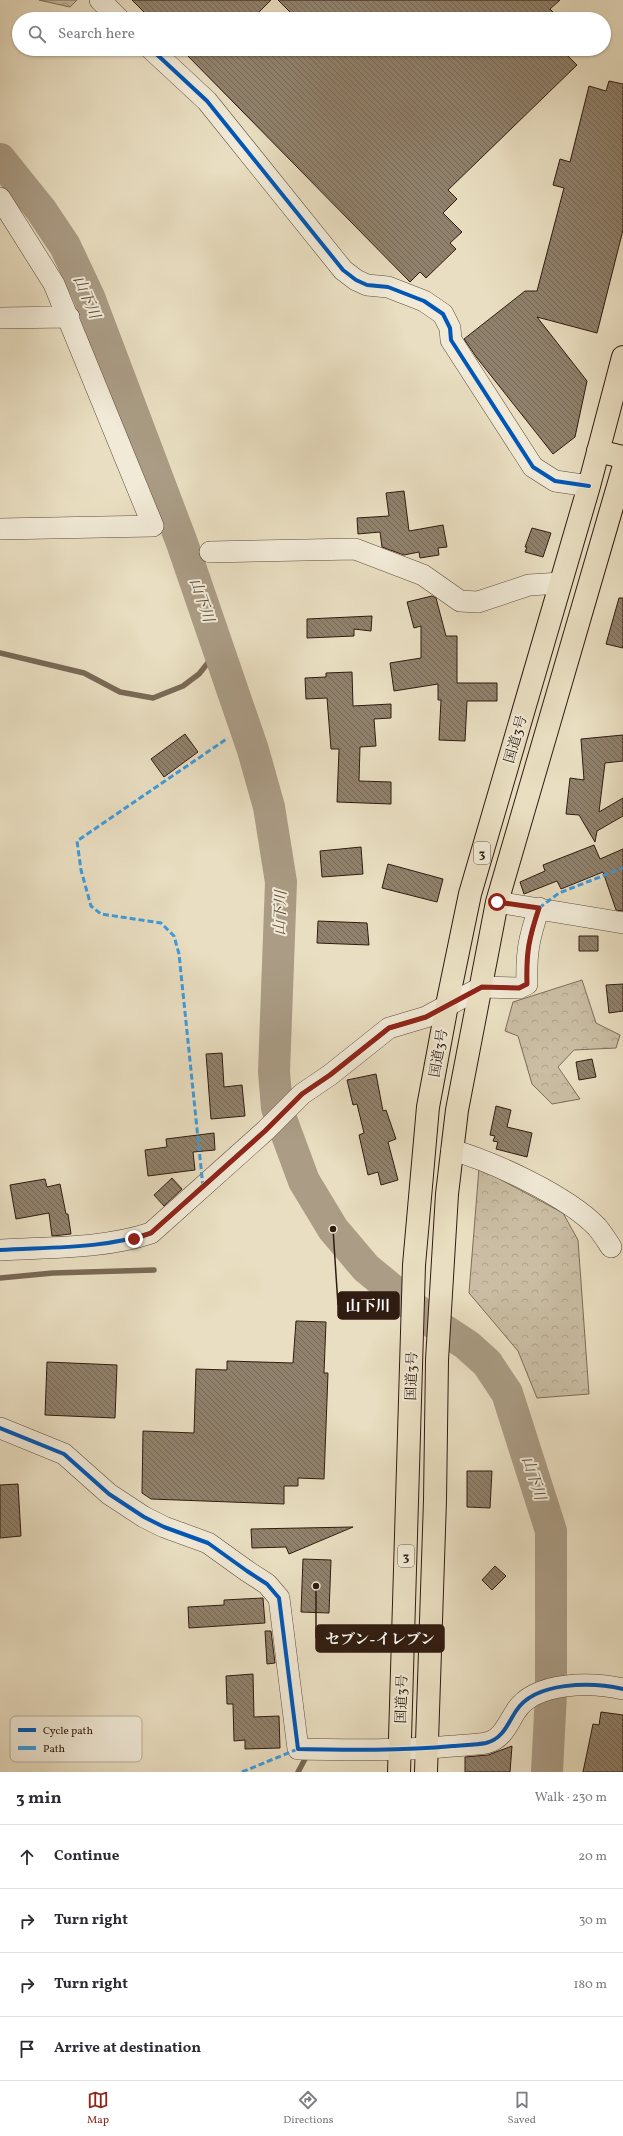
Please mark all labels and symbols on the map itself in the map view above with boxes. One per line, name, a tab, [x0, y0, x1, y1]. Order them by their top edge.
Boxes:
water label: 山下川	[67, 273, 105, 324]
water label: 山下川	[183, 576, 218, 627]
street label: 国道3号	[501, 713, 532, 766]
road number: 3	[474, 842, 490, 864]
water label: 山下川	[270, 888, 293, 936]
route start	[488, 893, 506, 911]
street label: 国道3号	[426, 1027, 453, 1079]
route end	[125, 1230, 143, 1248]
callout: 山下川	[338, 1292, 399, 1319]
text: 山下川	[345, 1297, 391, 1318]
street label: 国道3号	[402, 1351, 423, 1401]
water label: 山下川	[516, 1454, 550, 1505]
road number: 3	[398, 1545, 414, 1567]
callout: セブン-イレブン	[316, 1625, 444, 1652]
text: セブン-イレブン	[325, 1630, 435, 1651]
street label: 国道3号	[392, 1674, 413, 1724]
legend	[10, 1716, 142, 1762]
text: Cycle path	[43, 1724, 93, 1739]
text: Path	[43, 1742, 66, 1757]

